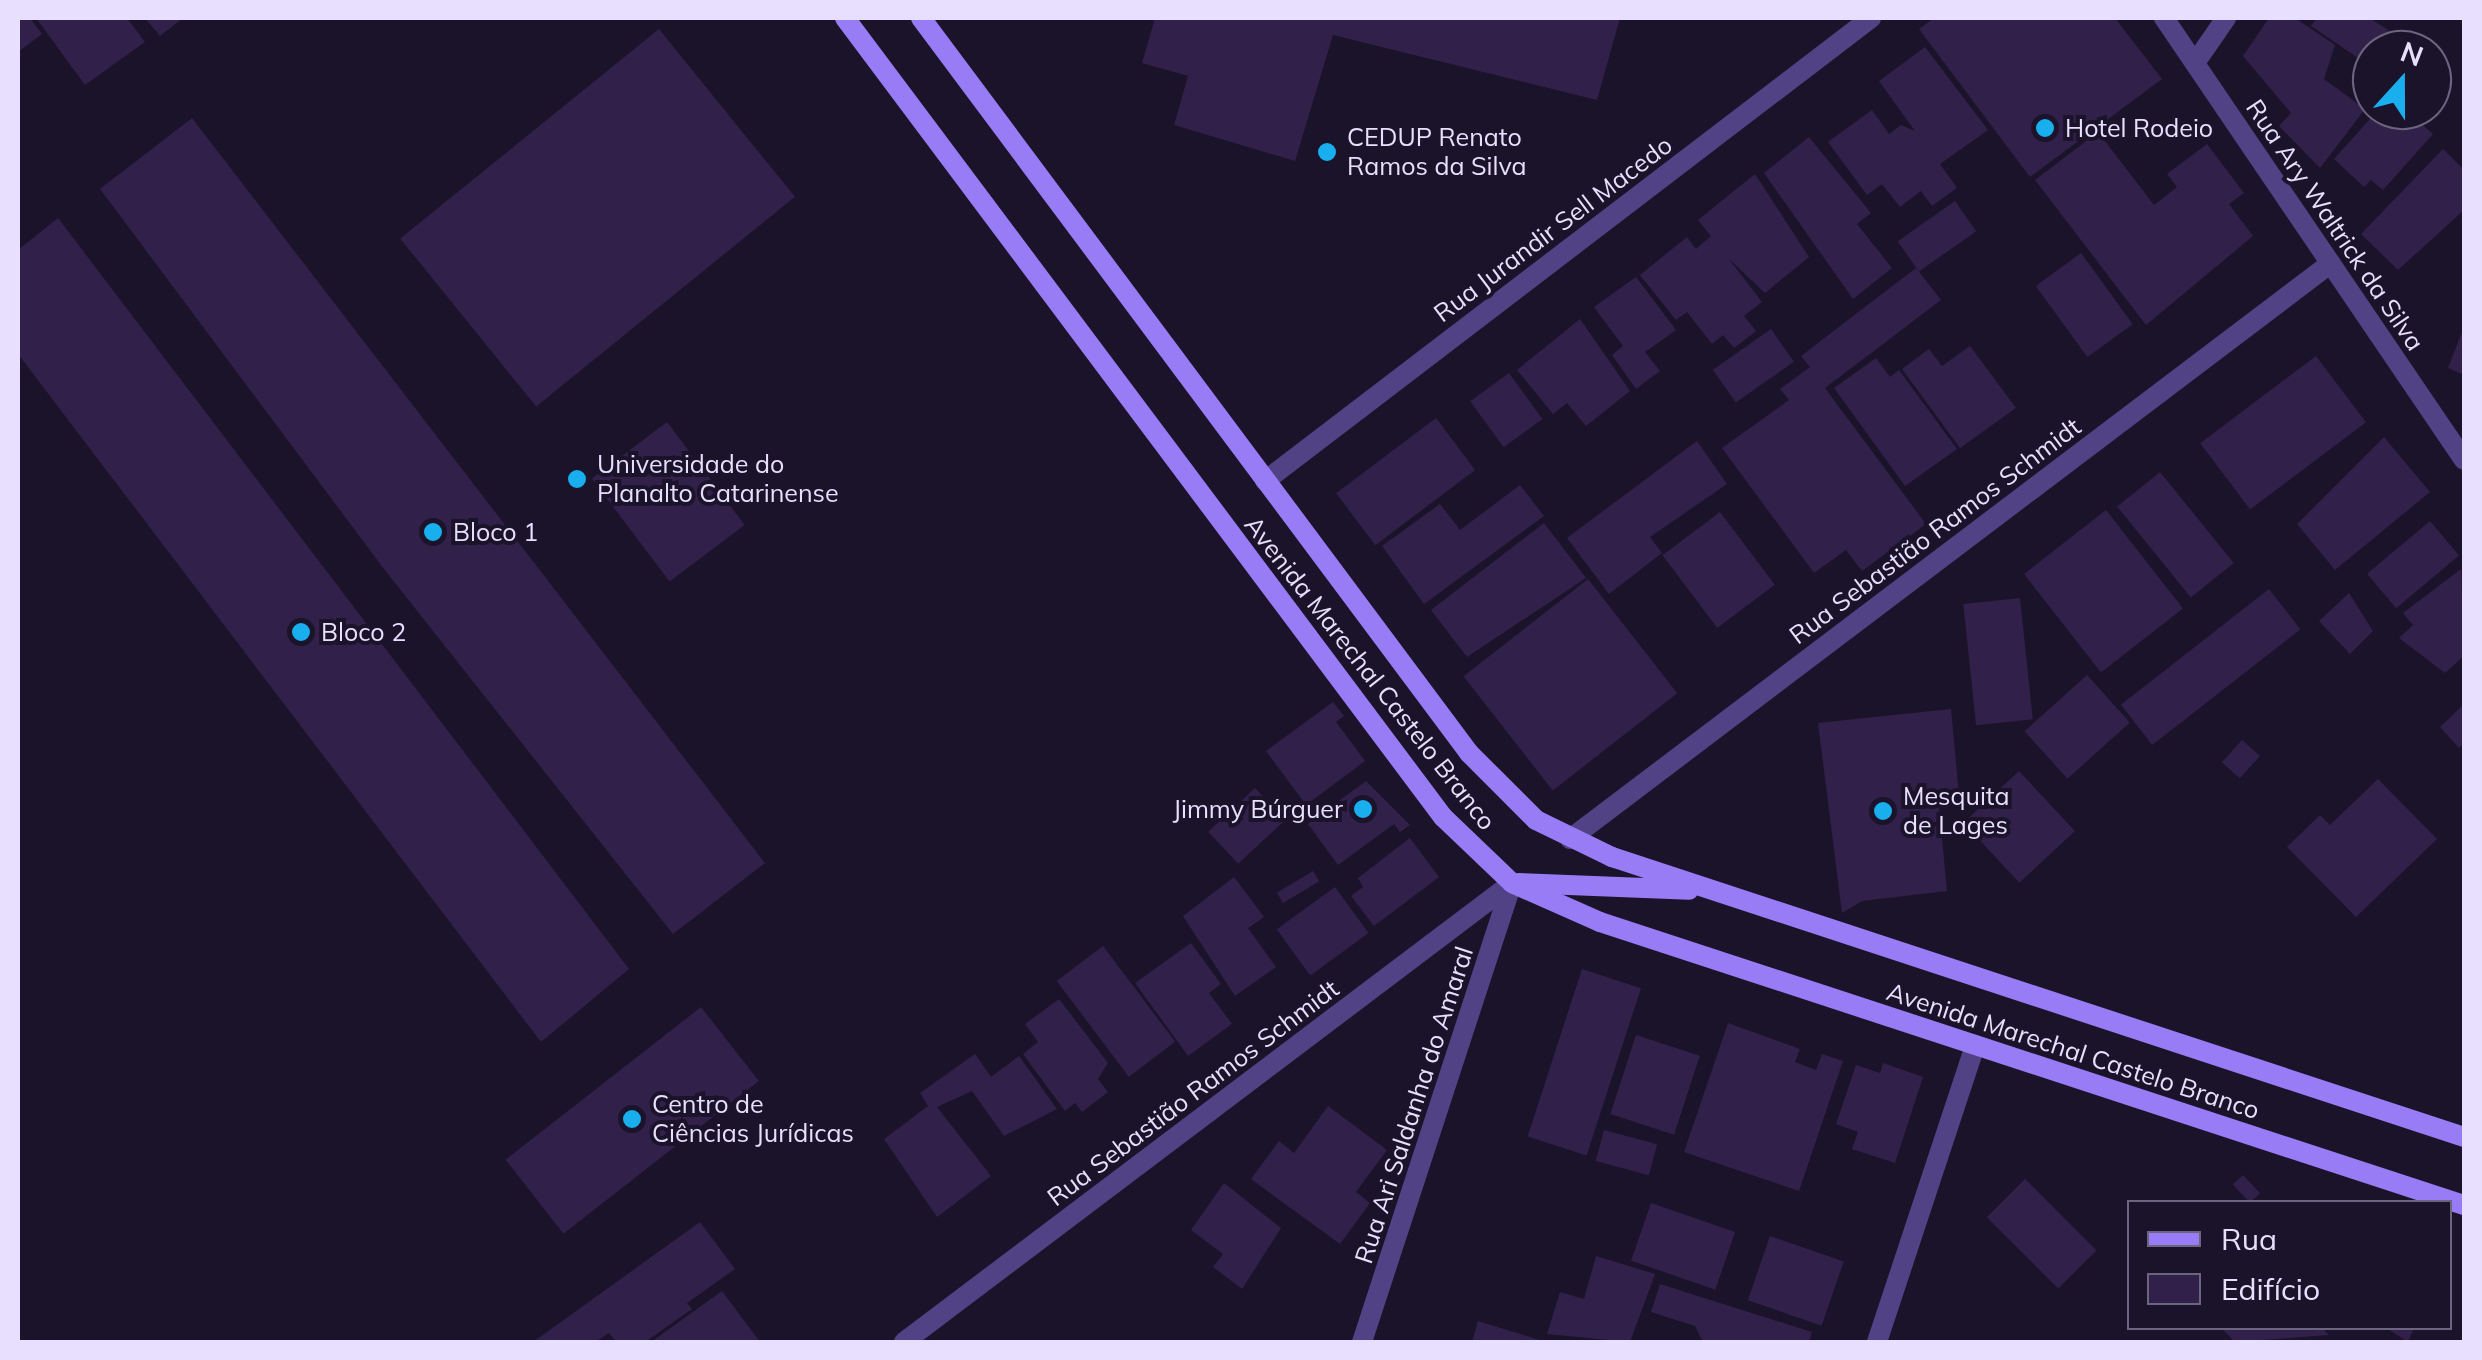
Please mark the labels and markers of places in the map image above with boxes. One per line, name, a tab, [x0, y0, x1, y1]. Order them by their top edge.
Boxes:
place label: Hotel Rodeio	[2065, 113, 2213, 143]
marker: Hotel Rodeio	[2034, 117, 2056, 139]
place label: CEDUP Renato Ramos da Silva	[1347, 123, 1526, 182]
marker: CEDUP Renato Ramos da Silva	[1316, 141, 1338, 163]
place label: Universidade do Planalto Catarinense	[597, 450, 839, 509]
marker: Universidade do Planalto Catarinense	[566, 468, 588, 490]
place label: Bloco 1	[453, 517, 538, 547]
marker: Bloco 1	[422, 521, 444, 543]
place label: Bloco 2	[321, 617, 406, 647]
marker: Bloco 2	[290, 621, 312, 643]
place label: Mesquita de Lages	[1903, 782, 2010, 841]
place label: Jimmy Búrguer	[1173, 794, 1343, 824]
marker: Jimmy Búrguer	[1352, 798, 1374, 820]
marker: Mesquita de Lages	[1872, 800, 1894, 822]
place label: Centro de Ciências Jurídicas	[652, 1090, 854, 1149]
marker: Centro de Ciências Jurídicas	[621, 1108, 643, 1130]

